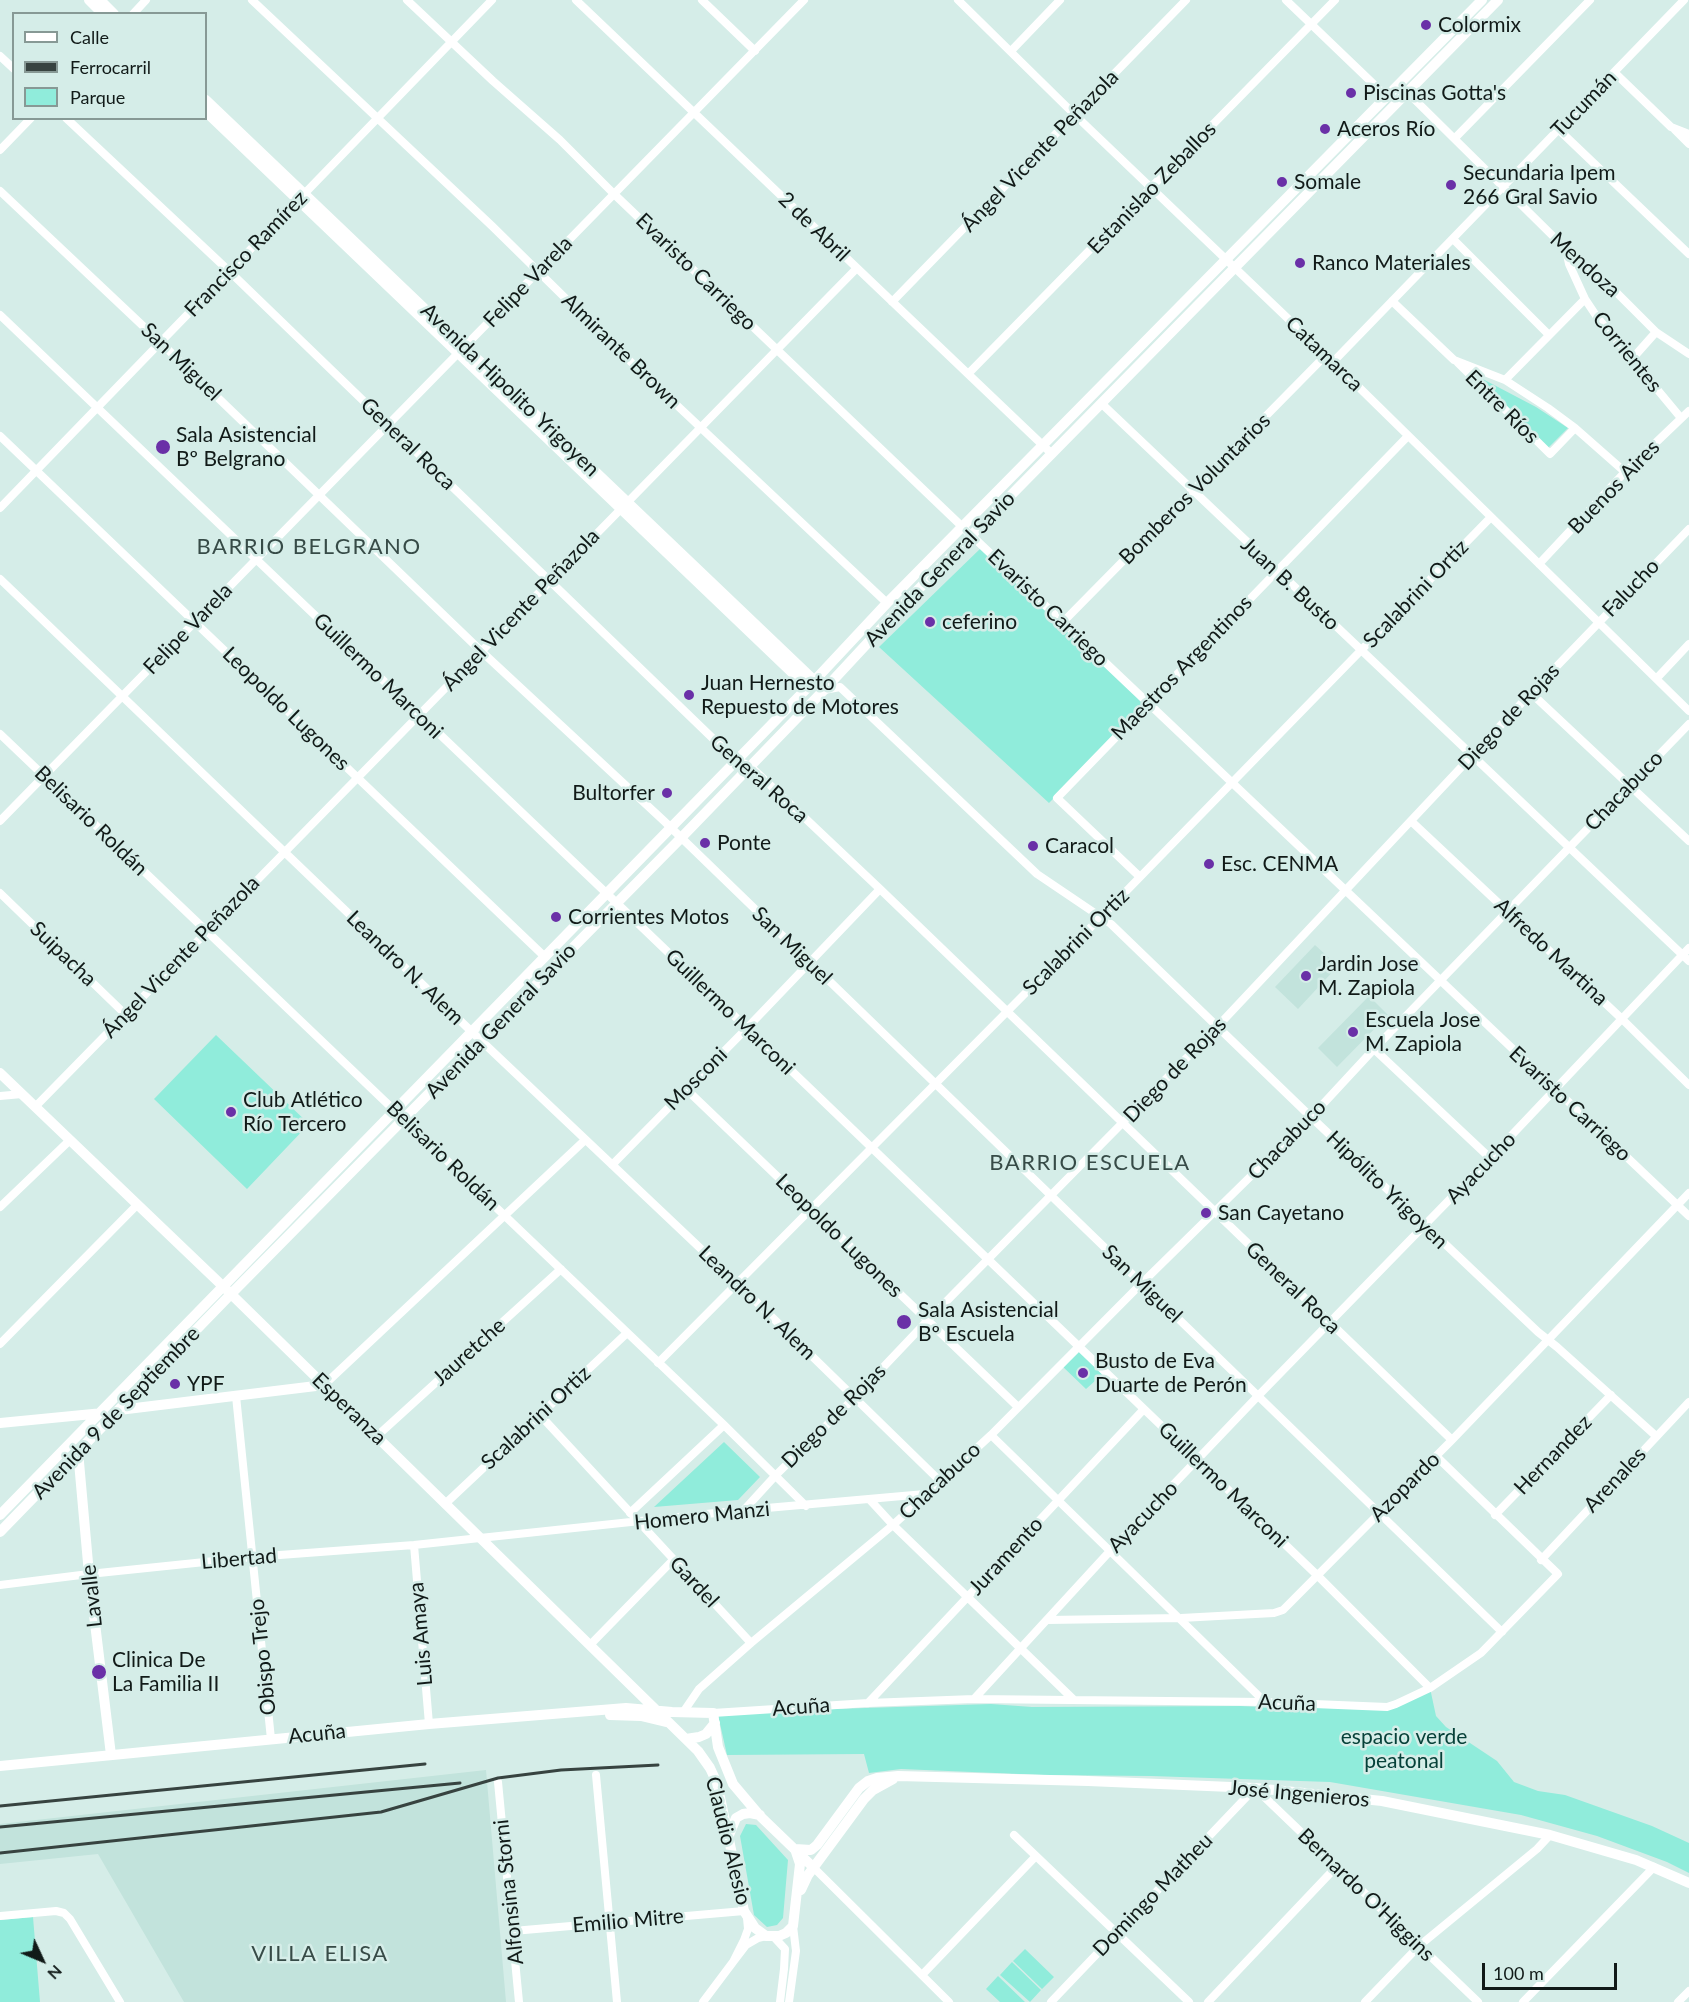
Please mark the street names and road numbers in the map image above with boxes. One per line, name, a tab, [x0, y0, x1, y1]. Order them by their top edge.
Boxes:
street label: Ángel Vicente Peñazola	[956, 65, 1124, 237]
street label: Tucumán	[1546, 65, 1622, 143]
street label: Estanislao Zeballos	[1083, 117, 1221, 259]
street label: Francisco Ramírez	[179, 186, 313, 322]
street label: 2 de Abril	[773, 187, 855, 267]
street label: Evaristo Carriego	[631, 208, 761, 336]
street label: Mendoza	[1545, 227, 1625, 303]
street label: Felipe Varela	[478, 231, 578, 333]
street label: Almirante Brown	[556, 288, 686, 414]
street label: Avenida Hipolito Yrigoyen	[416, 298, 604, 482]
street label: Corrientes	[1587, 307, 1667, 397]
street label: Catamarca	[1280, 311, 1368, 397]
street label: San Miguel	[136, 318, 226, 406]
street label: Entre Ríos	[1460, 365, 1544, 449]
street label: General Roca	[355, 392, 461, 496]
street label: Bomberos Voluntarios	[1114, 408, 1276, 570]
street label: Buenos Aires	[1563, 435, 1665, 539]
street label: Avenida General Savio	[859, 486, 1021, 652]
street label: Ángel Vicente Peñazola	[437, 524, 605, 696]
street label: Juan B. Busto	[1236, 532, 1344, 636]
street label: Scalabrini Ortiz	[1358, 535, 1474, 653]
street label: Evaristo Carriego	[983, 544, 1113, 672]
street label: Falucho	[1597, 554, 1665, 622]
street label: Felipe Varela	[138, 578, 238, 680]
street label: Maestros Argentinos	[1106, 590, 1258, 746]
street label: Guillermo Marconi	[308, 608, 448, 744]
street label: Leopoldo Lugones	[217, 642, 355, 776]
street label: Diego de Rojas	[1453, 658, 1565, 776]
street label: General Roca	[705, 729, 813, 829]
street label: Chacabuco	[1580, 746, 1668, 836]
street label: Belisario Roldán	[29, 761, 153, 881]
street label: Ángel Vicente Peñazola	[97, 871, 265, 1043]
street label: Scalabrini Ortiz	[1017, 883, 1135, 1001]
street label: Alfredo Martina	[1489, 893, 1613, 1011]
street label: San Miguel	[747, 902, 837, 990]
street label: Leandro N. Alem	[341, 906, 469, 1030]
street label: Suipacha	[25, 916, 101, 992]
street label: Avenida General Savio	[420, 938, 582, 1104]
street label: Guillermo Marconi	[660, 944, 800, 1080]
street label: Diego de Rojas	[1118, 1012, 1232, 1128]
street label: Evaristo Carriego	[1504, 1041, 1636, 1167]
street label: Mosconi	[659, 1042, 733, 1116]
street label: Chacabuco	[1243, 1095, 1331, 1185]
street label: Belisario Roldán	[381, 1096, 505, 1216]
street label: Hipólito Yrigoyen	[1321, 1126, 1453, 1254]
street label: Ayacucho	[1441, 1127, 1521, 1209]
street label: Leopoldo Lugones	[770, 1169, 908, 1303]
street label: General Roca	[1240, 1236, 1346, 1340]
street label: San Miguel	[1097, 1240, 1187, 1328]
street label: Leandro N. Alem	[693, 1241, 821, 1365]
street label: Jauretche	[427, 1313, 511, 1391]
street label: Avenida 9 de Septiembre	[27, 1321, 205, 1505]
street label: Diego de Rojas	[777, 1359, 891, 1473]
street label: Scalabrini Ortiz	[476, 1361, 596, 1475]
street label: Esperanza	[307, 1367, 391, 1451]
street label: Hernandez	[1509, 1410, 1597, 1500]
street label: Guillermo Marconi	[1153, 1417, 1293, 1553]
street label: Chacabuco	[894, 1437, 986, 1525]
street label: Arenales	[1579, 1442, 1651, 1518]
street label: Azopardo	[1365, 1447, 1445, 1527]
street label: Ayacucho	[1103, 1476, 1183, 1558]
street label: Homero Manzi	[633, 1496, 771, 1536]
street label: Juramento	[964, 1512, 1048, 1600]
street label: Libertad	[200, 1543, 278, 1575]
street label: Gardel	[664, 1551, 724, 1613]
street label: Lavalle	[76, 1563, 108, 1629]
street label: Luis Amaya	[404, 1581, 438, 1687]
street label: Obispo Trejo	[244, 1598, 282, 1716]
street label: Acuña	[1258, 1689, 1316, 1717]
street label: Acuña	[771, 1692, 831, 1722]
street label: Acuña	[287, 1718, 347, 1750]
street label: Claudio Alesio	[700, 1774, 756, 1908]
street label: José Ingenieros	[1228, 1775, 1370, 1813]
street label: Alfonsina Storni	[489, 1818, 529, 1966]
street label: Bernardo O'Higgins	[1292, 1823, 1440, 1967]
street label: Domingo Matheu	[1088, 1828, 1218, 1962]
street label: Emilio Mitre	[571, 1904, 685, 1938]

